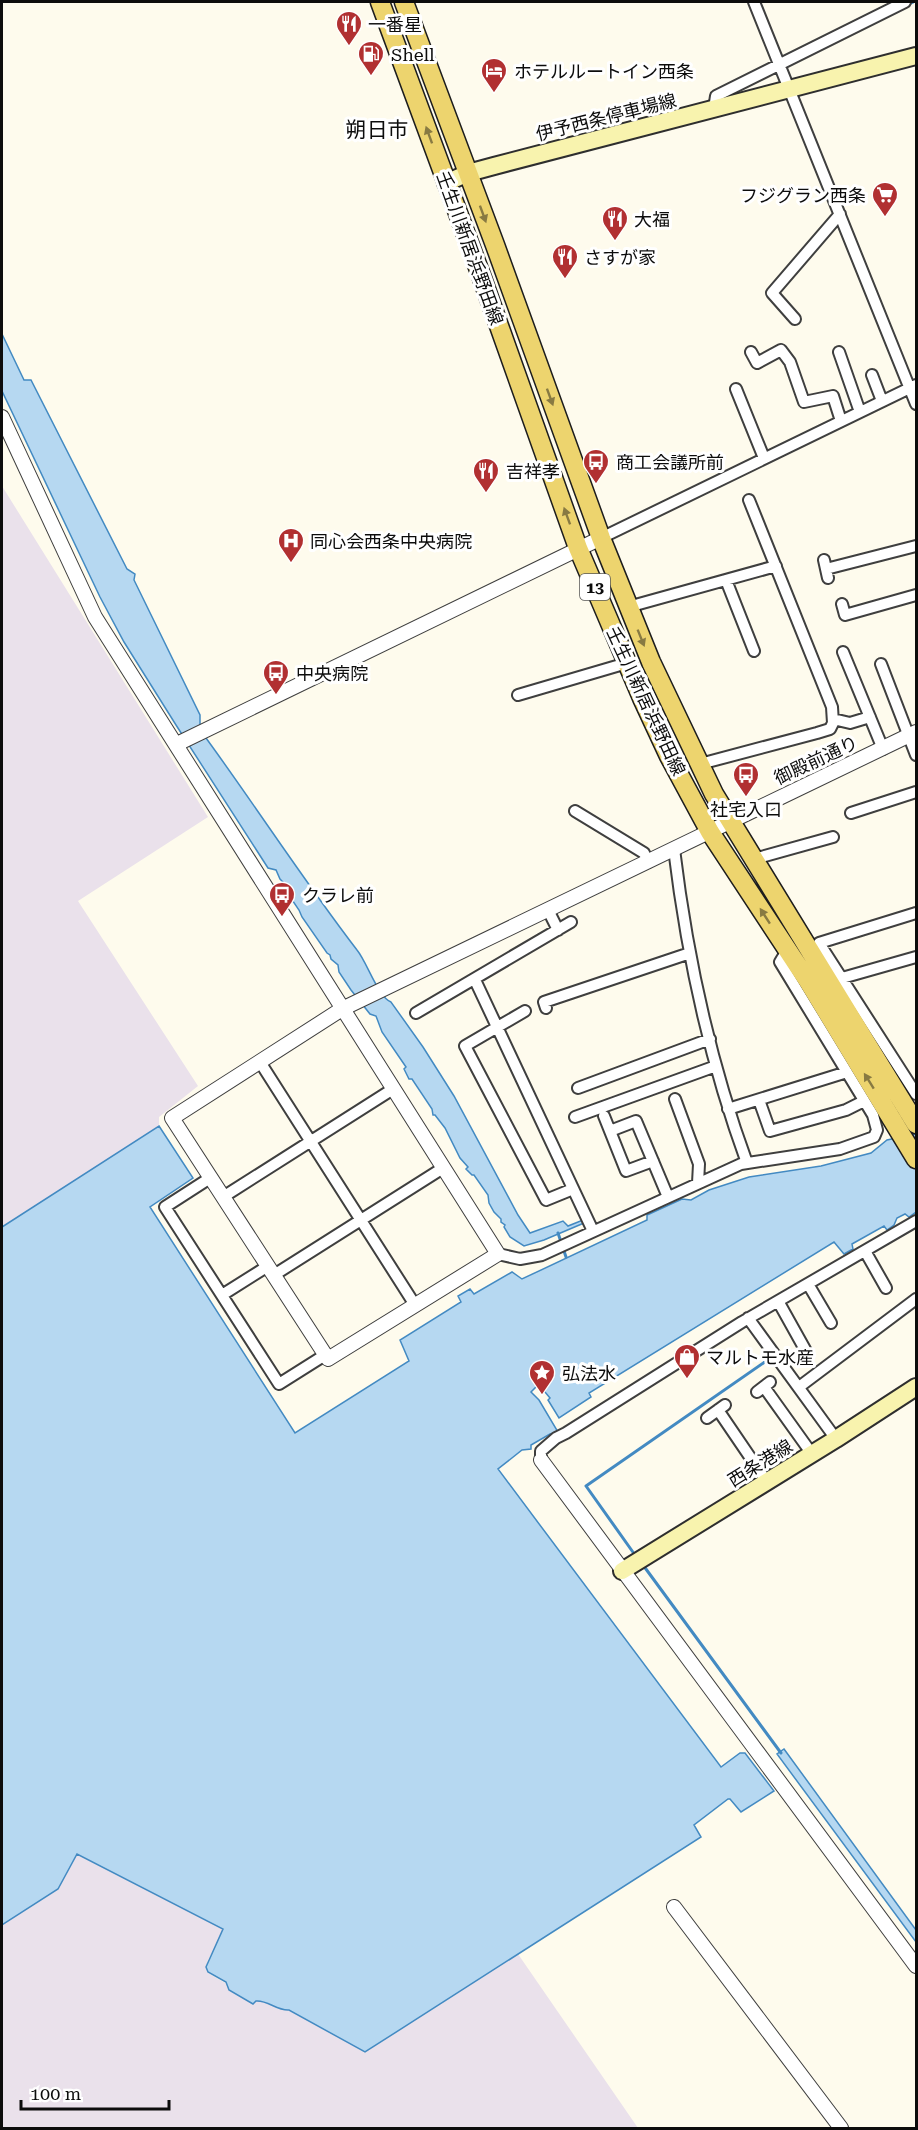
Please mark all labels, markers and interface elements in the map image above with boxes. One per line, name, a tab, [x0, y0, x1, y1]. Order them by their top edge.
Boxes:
restaurant icon: 一番星	[334, 9, 364, 47]
place label: 一番星	[368, 14, 422, 35]
fuel station icon: Shell	[356, 39, 386, 77]
place label: Shell	[391, 44, 435, 65]
hotel icon: ホテルルートイン西条	[479, 56, 509, 94]
place label: ホテルルートイン西条	[514, 61, 694, 82]
street label: 伊予西条停車場線	[534, 89, 678, 145]
district label: 朔日市	[346, 118, 409, 142]
one-way arrow	[424, 126, 434, 144]
street label: 壬生川新居浜野田線	[432, 168, 508, 328]
supermarket icon: フジグラン西条	[870, 180, 900, 218]
place label: フジグラン西条	[740, 185, 866, 206]
restaurant icon: 大福	[600, 204, 630, 242]
one-way arrow	[479, 205, 489, 223]
place label: 大福	[634, 209, 670, 230]
restaurant icon: さすが家	[550, 242, 580, 280]
place label: さすが家	[584, 247, 656, 268]
one-way arrow	[545, 388, 555, 406]
bus stop icon: 商工会議所前	[581, 447, 611, 485]
place label: 商工会議所前	[616, 452, 724, 473]
restaurant icon: 吉祥孝	[471, 456, 501, 494]
place label: 吉祥孝	[506, 461, 560, 482]
one-way arrow	[562, 507, 572, 525]
hospital icon: 同心会西条中央病院	[276, 526, 306, 564]
place label: 同心会西条中央病院	[310, 531, 472, 552]
road number: 13	[580, 574, 610, 600]
street label: 壬生川新居浜野田線	[602, 623, 690, 779]
one-way arrow	[637, 629, 646, 647]
bus stop icon: 中央病院	[261, 658, 291, 696]
place label: 中央病院	[296, 663, 368, 684]
street label: 御殿前通り	[771, 731, 861, 789]
bus stop icon: 社宅入口	[731, 760, 761, 798]
place label: 社宅入口	[710, 799, 782, 820]
bus stop icon: クラレ前	[267, 880, 297, 918]
place label: クラレ前	[302, 885, 374, 906]
one-way arrow	[759, 908, 771, 924]
one-way arrow	[863, 1073, 874, 1089]
shop icon: マルトモ水産	[672, 1342, 702, 1380]
place label: マルトモ水産	[706, 1347, 814, 1368]
place icon: 弘法水	[527, 1358, 557, 1396]
place label: 弘法水	[562, 1363, 616, 1384]
street label: 西条港線	[724, 1435, 796, 1491]
scale bar	[21, 2073, 170, 2111]
text: 100 m	[30, 2083, 81, 2104]

